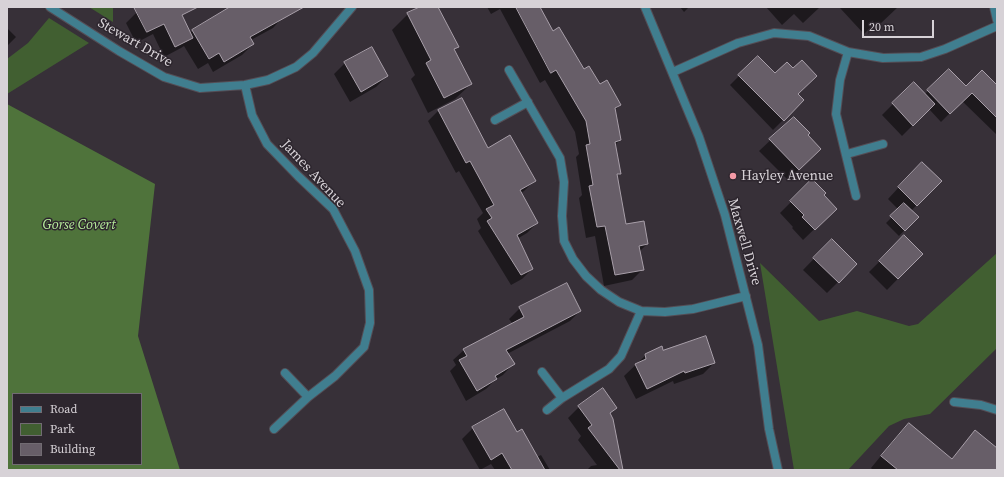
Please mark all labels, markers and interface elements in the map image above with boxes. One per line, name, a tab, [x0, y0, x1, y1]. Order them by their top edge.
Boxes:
scale bar	[864, 12, 936, 38]
street label: Stewart Drive	[94, 15, 176, 71]
text: 20 m	[869, 19, 895, 35]
street label: James Avenue	[277, 136, 349, 212]
place label: Hayley Avenue	[741, 168, 833, 184]
marker: Hayley Avenue	[728, 171, 738, 181]
street label: Maxwell Drive	[724, 197, 764, 287]
park label: Gorse Covert	[42, 217, 116, 233]
legend	[12, 393, 142, 465]
text: Road	[50, 401, 77, 417]
text: Park	[50, 421, 75, 437]
text: Building	[50, 441, 95, 457]

